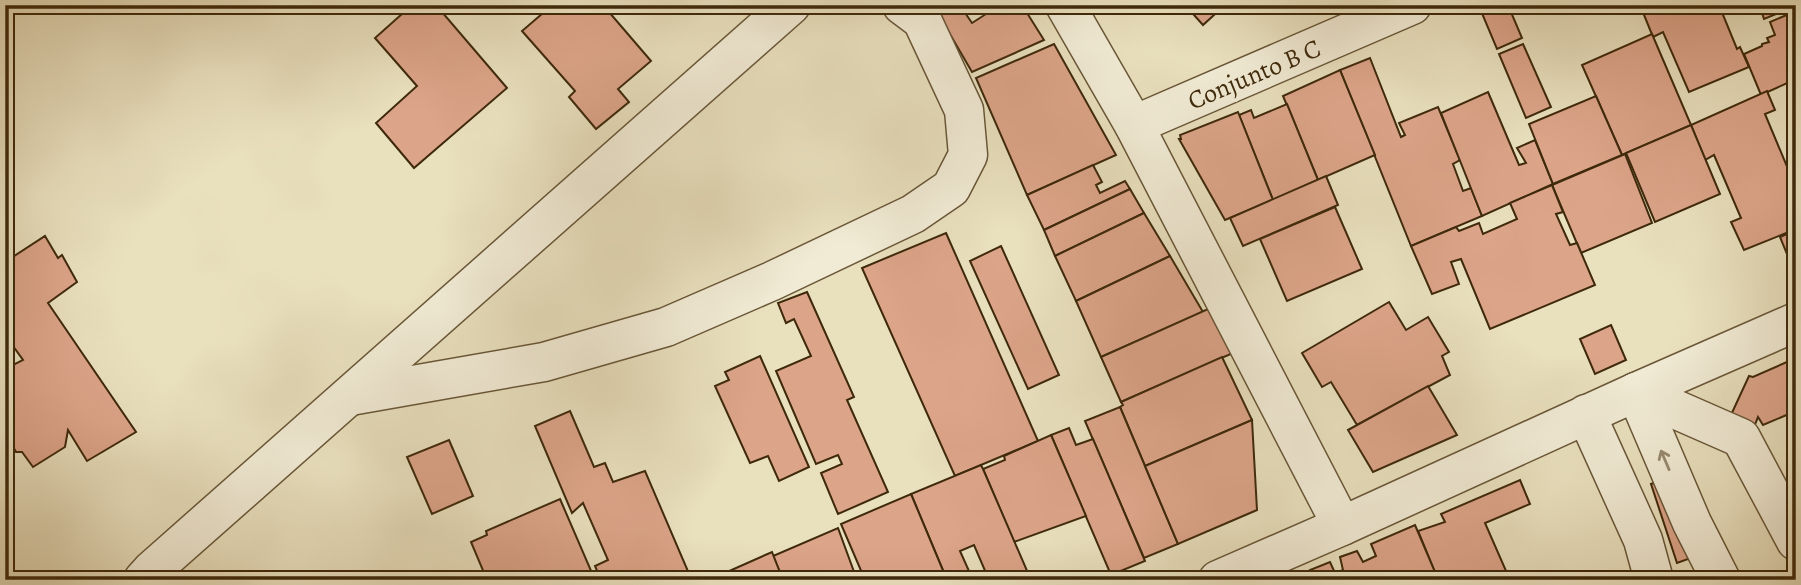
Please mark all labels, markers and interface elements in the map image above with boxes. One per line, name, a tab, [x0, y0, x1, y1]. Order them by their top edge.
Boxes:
street label: Conjunto B C	[1182, 31, 1326, 118]
one-way arrow	[1658, 450, 1671, 471]

